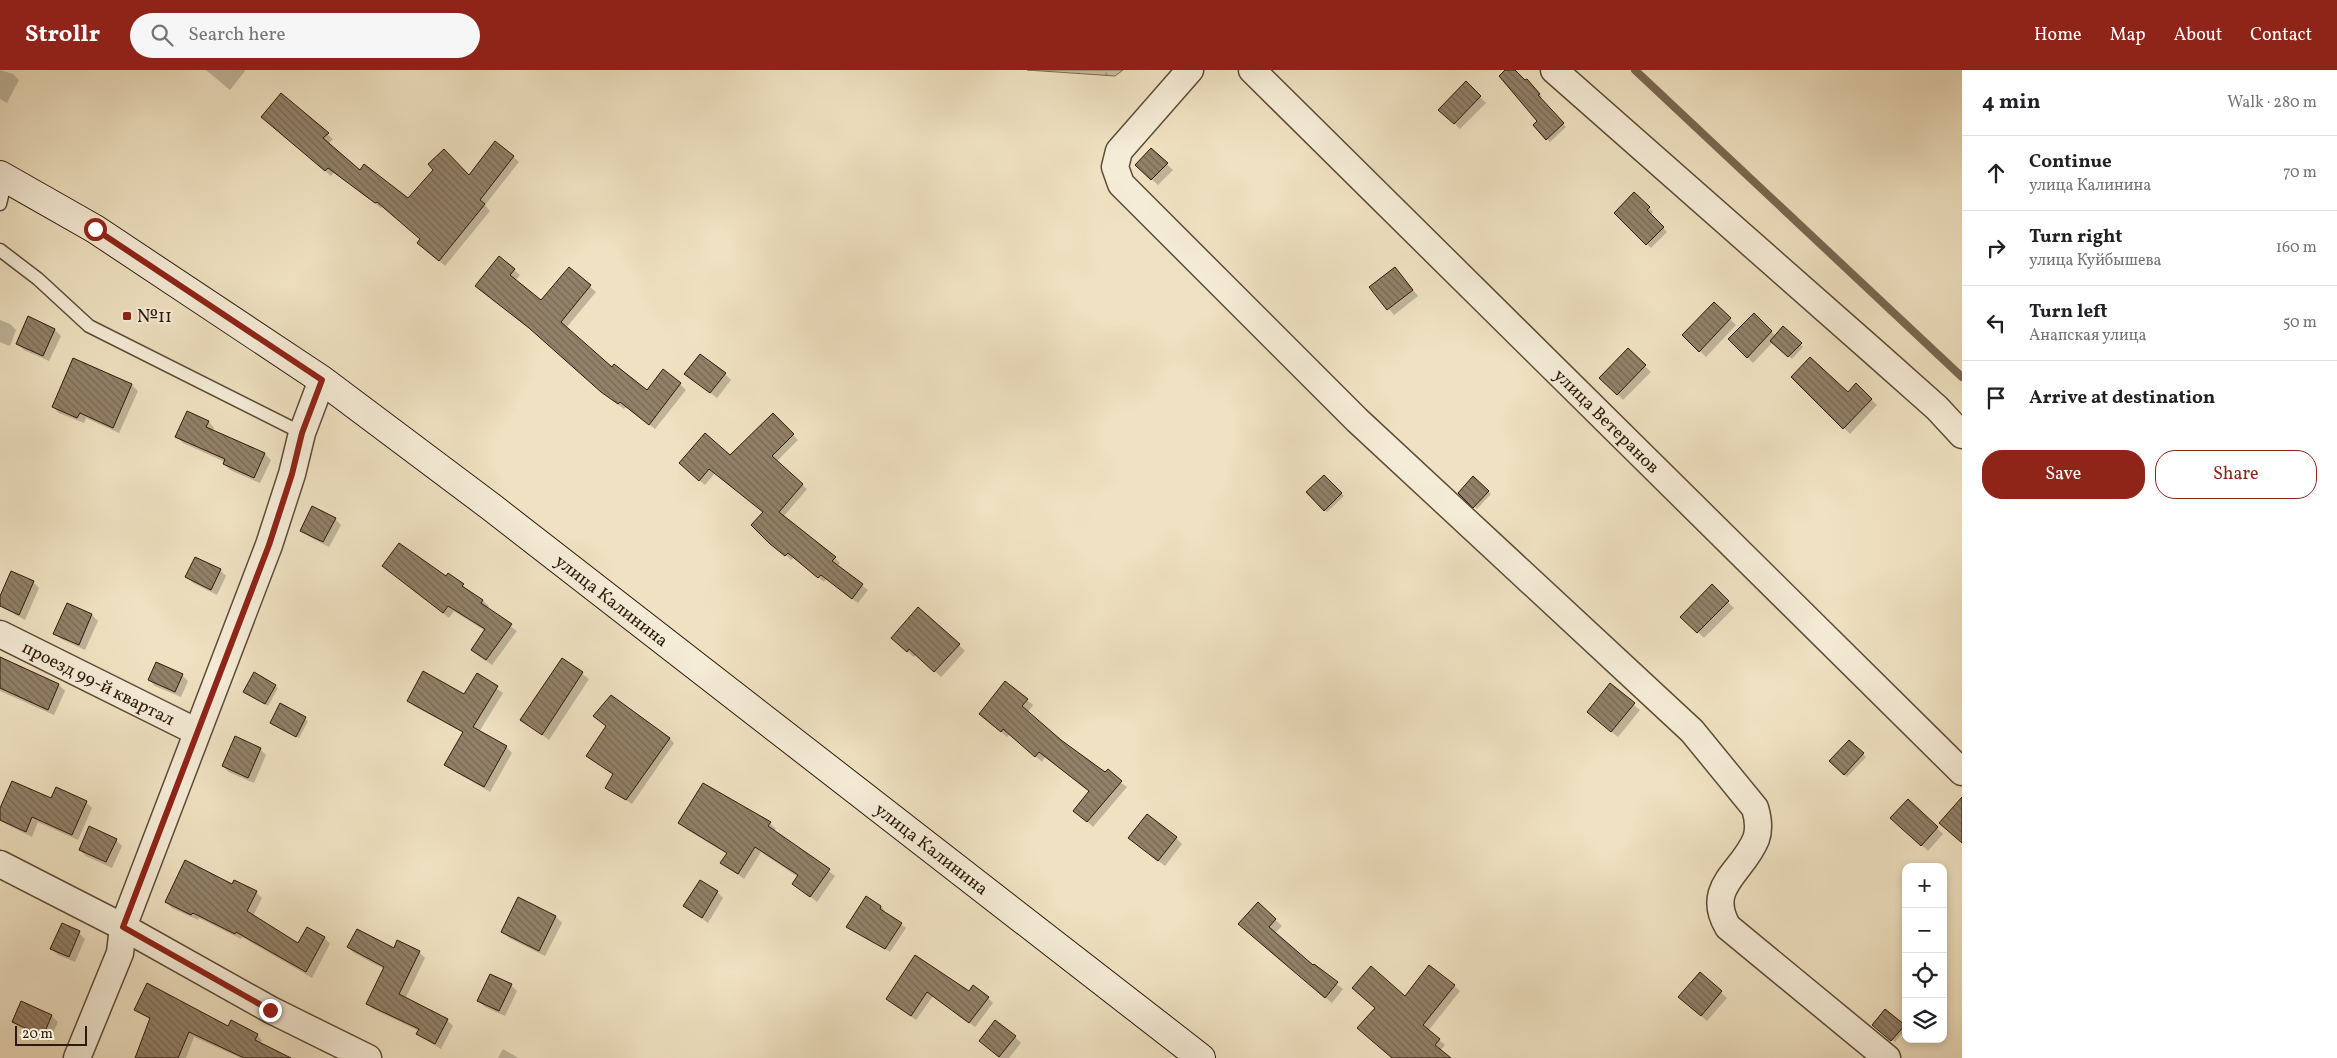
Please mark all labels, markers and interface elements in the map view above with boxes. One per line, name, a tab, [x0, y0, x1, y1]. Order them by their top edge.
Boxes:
search box	[130, 13, 480, 58]
text: Strollr	[25, 18, 100, 52]
icon: search	[148, 21, 176, 49]
text: Search here	[188, 22, 286, 48]
text: Home	[2034, 23, 2082, 48]
text: Map	[2110, 23, 2146, 48]
text: About	[2174, 23, 2222, 48]
text: Contact	[2250, 23, 2312, 48]
text: 4 min	[1982, 88, 2041, 117]
text: Walk · 280 m	[2227, 92, 2317, 114]
text: Continue	[2029, 149, 2112, 175]
icon: ahead	[1982, 159, 2010, 187]
text: 70 m	[2283, 162, 2317, 184]
text: улица Калинина	[2029, 175, 2151, 197]
route start	[84, 218, 107, 241]
text: Turn right	[2029, 224, 2122, 250]
icon: right	[1982, 234, 2010, 262]
text: 160 m	[2276, 237, 2317, 259]
text: улица Куйбышева	[2029, 250, 2162, 272]
text: Turn left	[2029, 299, 2108, 325]
place label: №11	[137, 305, 172, 330]
icon: left	[1982, 309, 2010, 337]
marker: №11	[121, 310, 133, 322]
text: 50 m	[2283, 312, 2317, 334]
text: Анапская улица	[2029, 325, 2147, 347]
street label: улица Ветеранов	[1547, 364, 1664, 480]
icon: arrive	[1982, 384, 2010, 412]
text: Arrive at destination	[2029, 385, 2215, 411]
button: Save	[1982, 450, 2145, 499]
button: Share	[2155, 450, 2317, 499]
street label: улица Калинина	[549, 550, 673, 654]
street label: проезд 99-й квартал	[17, 636, 178, 733]
street label: улица Калинина	[869, 798, 993, 902]
map controls	[1902, 863, 1947, 1043]
button: +	[1902, 863, 1947, 908]
button: −	[1902, 908, 1947, 953]
button: locate	[1902, 953, 1947, 998]
button: layers	[1902, 998, 1947, 1043]
route end	[259, 999, 282, 1022]
scale bar	[15, 1023, 88, 1046]
text: 20 m	[22, 1025, 53, 1044]

